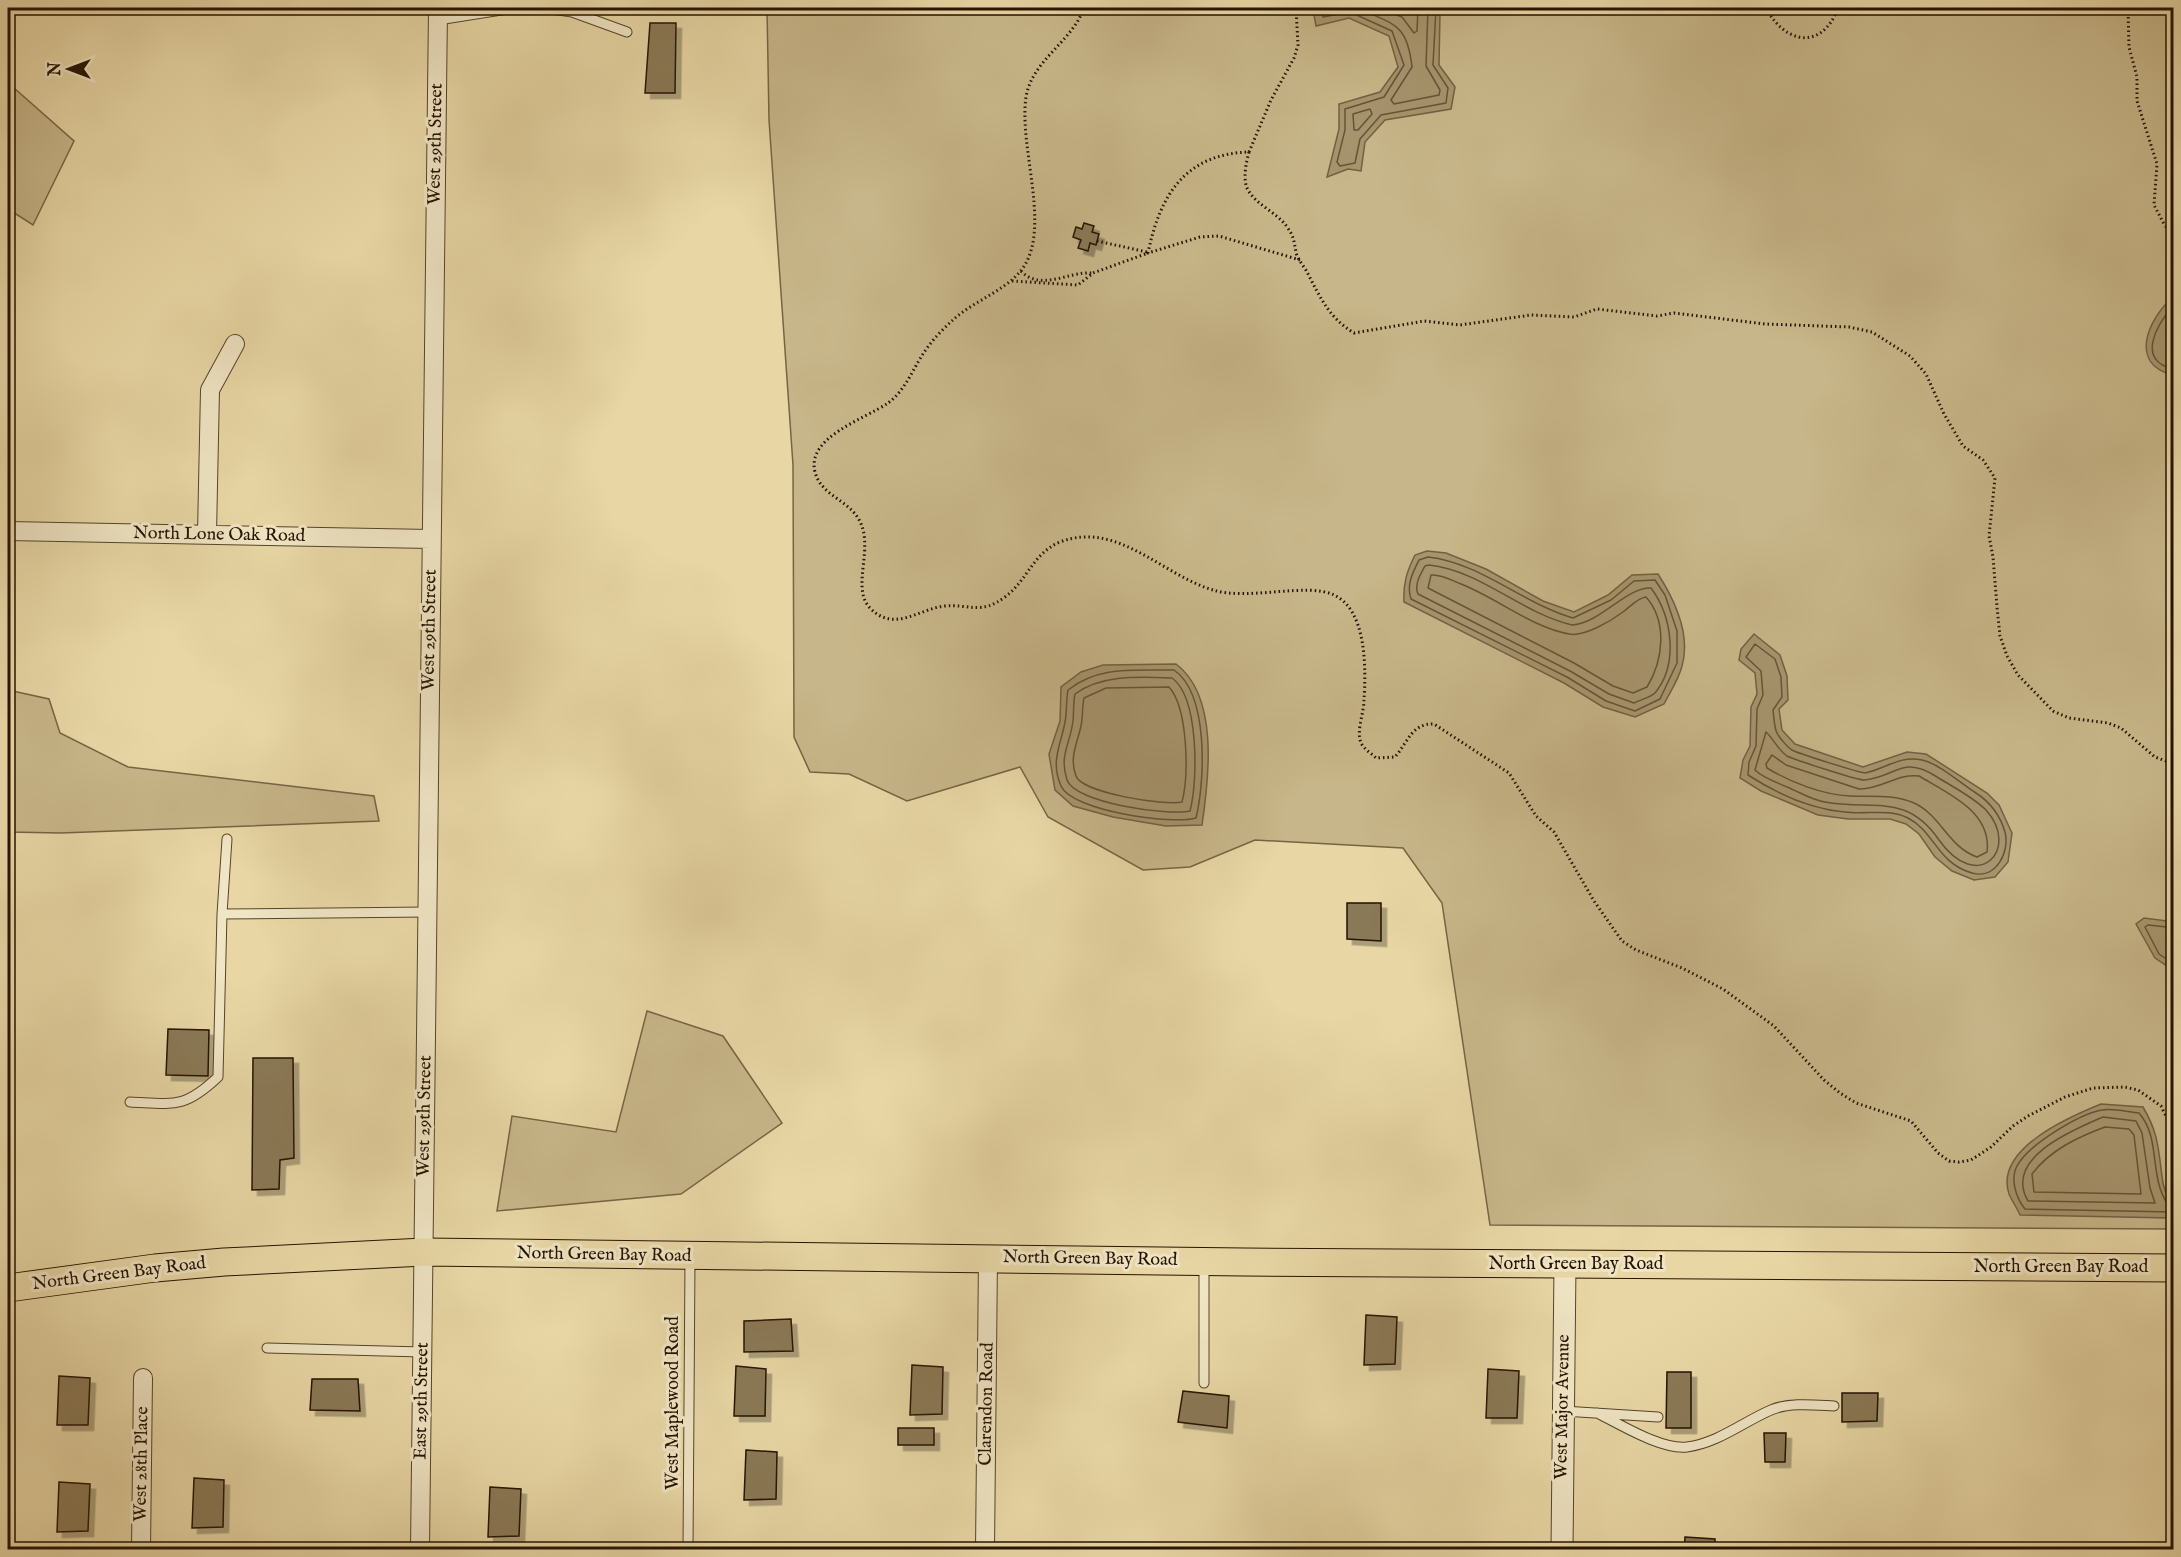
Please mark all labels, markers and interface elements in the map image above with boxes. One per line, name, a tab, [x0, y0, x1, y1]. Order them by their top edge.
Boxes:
north arrow	[39, 39, 99, 99]
text: N	[46, 62, 66, 77]
street label: West 29th Street	[423, 83, 449, 205]
street label: North Lone Oak Road	[133, 522, 306, 548]
street label: West 29th Street	[417, 569, 443, 691]
street label: West 29th Street	[412, 1055, 438, 1177]
street label: North Green Bay Road	[516, 1242, 692, 1268]
street label: North Green Bay Road	[1002, 1246, 1178, 1272]
street label: North Green Bay Road	[31, 1252, 208, 1296]
street label: North Green Bay Road	[1489, 1253, 1664, 1276]
street label: North Green Bay Road	[1974, 1256, 2149, 1279]
street label: West Maplewood Road	[662, 1316, 685, 1490]
street label: West Major Avenue	[1550, 1334, 1576, 1480]
street label: East 29th Street	[409, 1342, 435, 1460]
street label: Clarendon Road	[974, 1342, 1000, 1466]
street label: West 28th Place	[129, 1406, 155, 1522]

